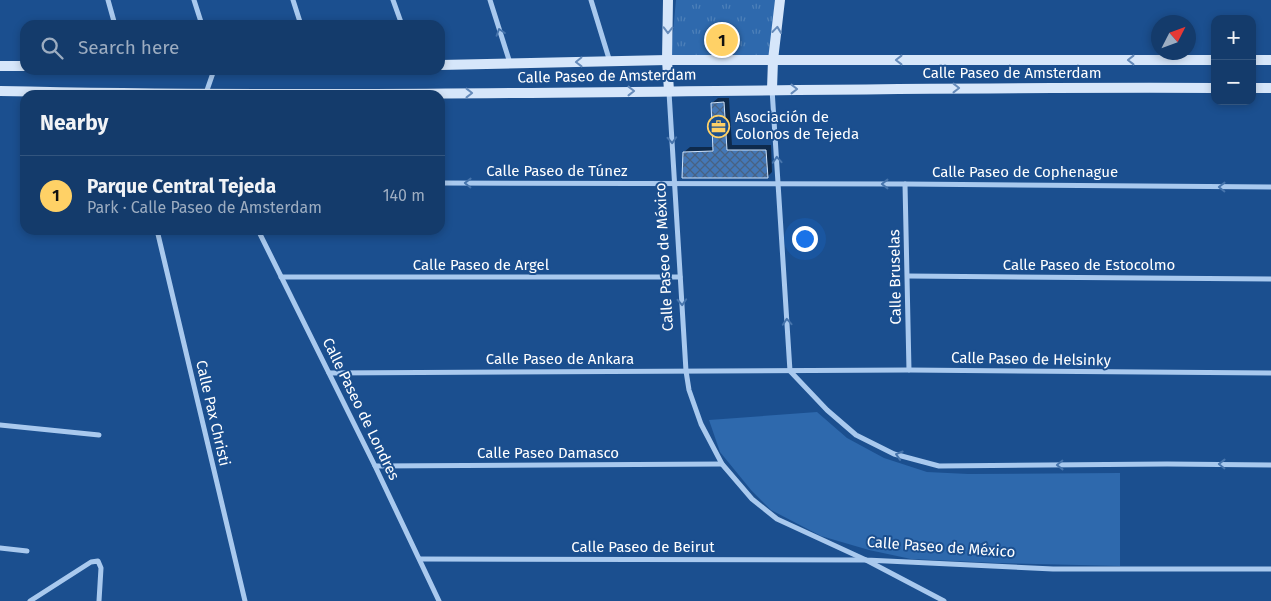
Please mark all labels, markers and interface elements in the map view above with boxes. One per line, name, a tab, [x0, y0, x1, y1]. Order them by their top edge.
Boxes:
north arrow	[1151, 15, 1196, 60]
map controls	[1211, 15, 1256, 105]
button: +	[1211, 15, 1256, 60]
search box	[20, 20, 445, 75]
pin: 1	[706, 21, 738, 59]
one-way arrow	[663, 26, 673, 34]
one-way arrow	[771, 26, 782, 34]
one-way arrow	[496, 28, 506, 36]
icon: search	[38, 34, 66, 62]
text: Search here	[78, 36, 179, 59]
one-way arrow	[894, 55, 902, 65]
one-way arrow	[1127, 55, 1134, 65]
one-way arrow	[574, 57, 582, 67]
button: −	[1211, 60, 1256, 105]
street label: Calle Paseo de Amsterdam	[922, 64, 1102, 82]
street label: Calle Paseo de Amsterdam	[517, 65, 697, 87]
one-way arrow	[952, 83, 960, 93]
one-way arrow	[790, 84, 798, 94]
one-way arrow	[627, 86, 635, 97]
one-way arrow	[465, 88, 473, 98]
place label: Asociación de Colonos de Tejeda	[735, 108, 859, 143]
text: Nearby	[40, 110, 108, 136]
office icon: Asociación de Colonos de Tejeda	[707, 114, 731, 138]
one-way arrow	[666, 136, 677, 144]
one-way arrow	[771, 156, 782, 164]
street label: Calle Paseo de Túnez	[486, 162, 628, 180]
street label: Calle Paseo de Cophenague	[932, 163, 1118, 181]
text: Parque Central Tejeda	[87, 175, 276, 198]
one-way arrow	[464, 178, 472, 188]
one-way arrow	[881, 179, 888, 189]
one-way arrow	[1218, 181, 1226, 192]
street label: Calle Paseo de México	[651, 182, 677, 332]
text: 1	[52, 186, 60, 205]
text: 140 m	[383, 186, 425, 205]
text: Park · Calle Paseo de Amsterdam	[87, 198, 322, 217]
your location	[792, 226, 818, 252]
street label: Calle Bruselas	[885, 229, 905, 325]
street label: Calle Paseo de Argel	[413, 256, 550, 274]
street label: Calle Paseo de Estocolmo	[1003, 256, 1175, 274]
one-way arrow	[676, 298, 687, 306]
one-way arrow	[782, 318, 793, 326]
street label: Calle Paseo de Londres	[319, 335, 403, 483]
street label: Calle Paseo de Helsinky	[951, 349, 1112, 369]
street label: Calle Paseo de Ankara	[486, 350, 634, 368]
street label: Calle Pax Christi	[192, 358, 234, 468]
street label: Calle Paseo Damasco	[477, 444, 619, 462]
one-way arrow	[895, 451, 903, 461]
one-way arrow	[1218, 459, 1226, 470]
one-way arrow	[1056, 460, 1064, 470]
street label: Calle Paseo de México	[866, 533, 1016, 561]
street label: Calle Paseo de Beirut	[571, 538, 715, 556]

